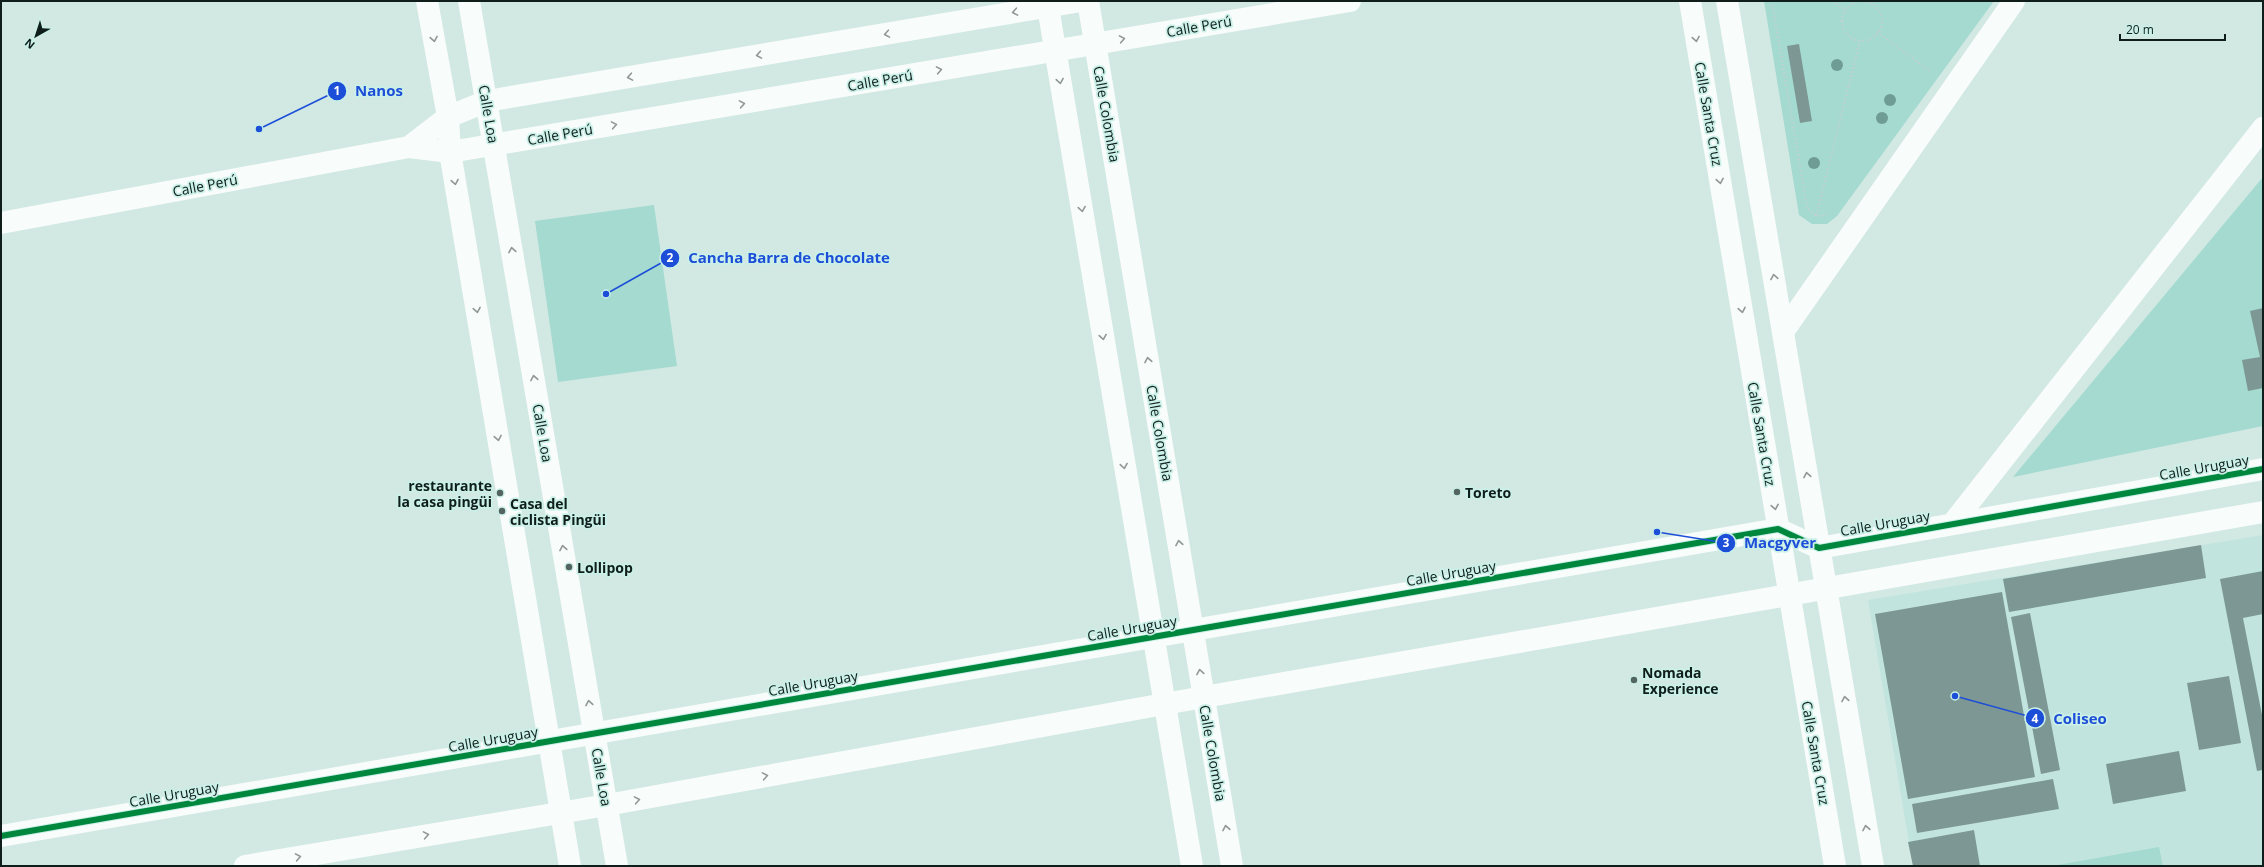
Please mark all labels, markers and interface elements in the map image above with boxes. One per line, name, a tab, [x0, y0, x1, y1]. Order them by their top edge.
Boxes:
one-way arrow	[1012, 8, 1018, 16]
street label: Calle Perú	[1165, 11, 1233, 41]
north arrow	[16, 16, 56, 56]
scale bar	[2120, 16, 2225, 42]
text: 20 m	[2126, 21, 2154, 38]
one-way arrow	[884, 29, 890, 38]
one-way arrow	[1119, 35, 1125, 44]
text: N	[21, 36, 38, 53]
one-way arrow	[429, 36, 438, 42]
one-way arrow	[1691, 36, 1700, 43]
one-way arrow	[755, 51, 762, 59]
street label: Calle Santa Cruz	[1691, 60, 1728, 168]
street label: Calle Colombia	[1089, 64, 1125, 164]
street label: Calle Perú	[846, 65, 914, 95]
one-way arrow	[936, 67, 942, 75]
one-way arrow	[627, 72, 633, 81]
callout: Nanos	[327, 78, 411, 105]
one-way arrow	[1056, 78, 1064, 84]
text: Nanos	[355, 80, 403, 100]
text: 1	[334, 82, 340, 99]
street label: Calle Loa	[475, 83, 503, 145]
one-way arrow	[739, 100, 745, 108]
street label: Calle Perú	[526, 119, 594, 149]
one-way arrow	[610, 121, 617, 130]
street label: Calle Perú	[171, 169, 239, 201]
one-way arrow	[1715, 178, 1724, 185]
one-way arrow	[450, 179, 459, 185]
one-way arrow	[1077, 206, 1086, 212]
callout: Cancha Barra de Chocolate	[660, 245, 898, 272]
one-way arrow	[508, 247, 517, 253]
text: Cancha Barra de Chocolate	[688, 247, 890, 267]
text: 2	[667, 249, 674, 266]
one-way arrow	[1770, 274, 1778, 280]
one-way arrow	[472, 307, 481, 313]
one-way arrow	[1737, 307, 1745, 313]
one-way arrow	[1098, 334, 1107, 340]
one-way arrow	[1144, 357, 1153, 363]
one-way arrow	[530, 375, 539, 381]
street label: Calle Santa Cruz	[1744, 380, 1781, 488]
street label: Calle Colombia	[1142, 383, 1178, 483]
street label: Calle Loa	[529, 402, 557, 464]
one-way arrow	[493, 435, 502, 441]
street label: Calle Uruguay	[2158, 450, 2251, 484]
one-way arrow	[1120, 462, 1128, 469]
one-way arrow	[1803, 471, 1812, 478]
place label: restaurante la casa pingüi	[397, 476, 492, 511]
place label: Toreto	[1465, 483, 1511, 502]
marker: Toreto	[1452, 487, 1462, 497]
marker: restaurante la casa pingüi	[495, 488, 505, 498]
place label: Casa del ciclista Pingüi	[510, 494, 606, 529]
one-way arrow	[1770, 504, 1778, 510]
marker: Casa del ciclista Pingüi	[497, 506, 507, 516]
street label: Calle Uruguay	[1839, 506, 1932, 540]
callout: Macgyver	[1716, 530, 1824, 557]
text: Macgyver	[1744, 532, 1816, 552]
text: 3	[1723, 534, 1730, 551]
one-way arrow	[1175, 540, 1184, 547]
one-way arrow	[559, 544, 568, 551]
street label: Calle Uruguay	[1405, 556, 1498, 590]
place label: Lollipop	[577, 558, 633, 577]
marker: Lollipop	[564, 562, 574, 572]
street label: Calle Uruguay	[1086, 611, 1179, 645]
place label: Nomada Experience	[1642, 663, 1719, 698]
street label: Calle Uruguay	[767, 666, 860, 700]
one-way arrow	[1196, 669, 1205, 675]
marker: Nomada Experience	[1629, 675, 1639, 685]
one-way arrow	[1841, 696, 1850, 702]
street label: Calle Santa Cruz	[1798, 699, 1835, 807]
one-way arrow	[585, 700, 594, 706]
street label: Calle Colombia	[1195, 703, 1231, 803]
callout: Coliseo	[2025, 705, 2115, 732]
text: Coliseo	[2053, 708, 2107, 728]
text: 4	[2032, 710, 2039, 727]
street label: Calle Uruguay	[447, 722, 540, 756]
street label: Calle Loa	[588, 746, 616, 808]
one-way arrow	[762, 773, 768, 781]
street label: Calle Uruguay	[128, 777, 221, 811]
one-way arrow	[634, 796, 640, 804]
one-way arrow	[1222, 824, 1231, 831]
one-way arrow	[1862, 824, 1871, 831]
one-way arrow	[423, 832, 429, 840]
one-way arrow	[295, 853, 301, 862]

